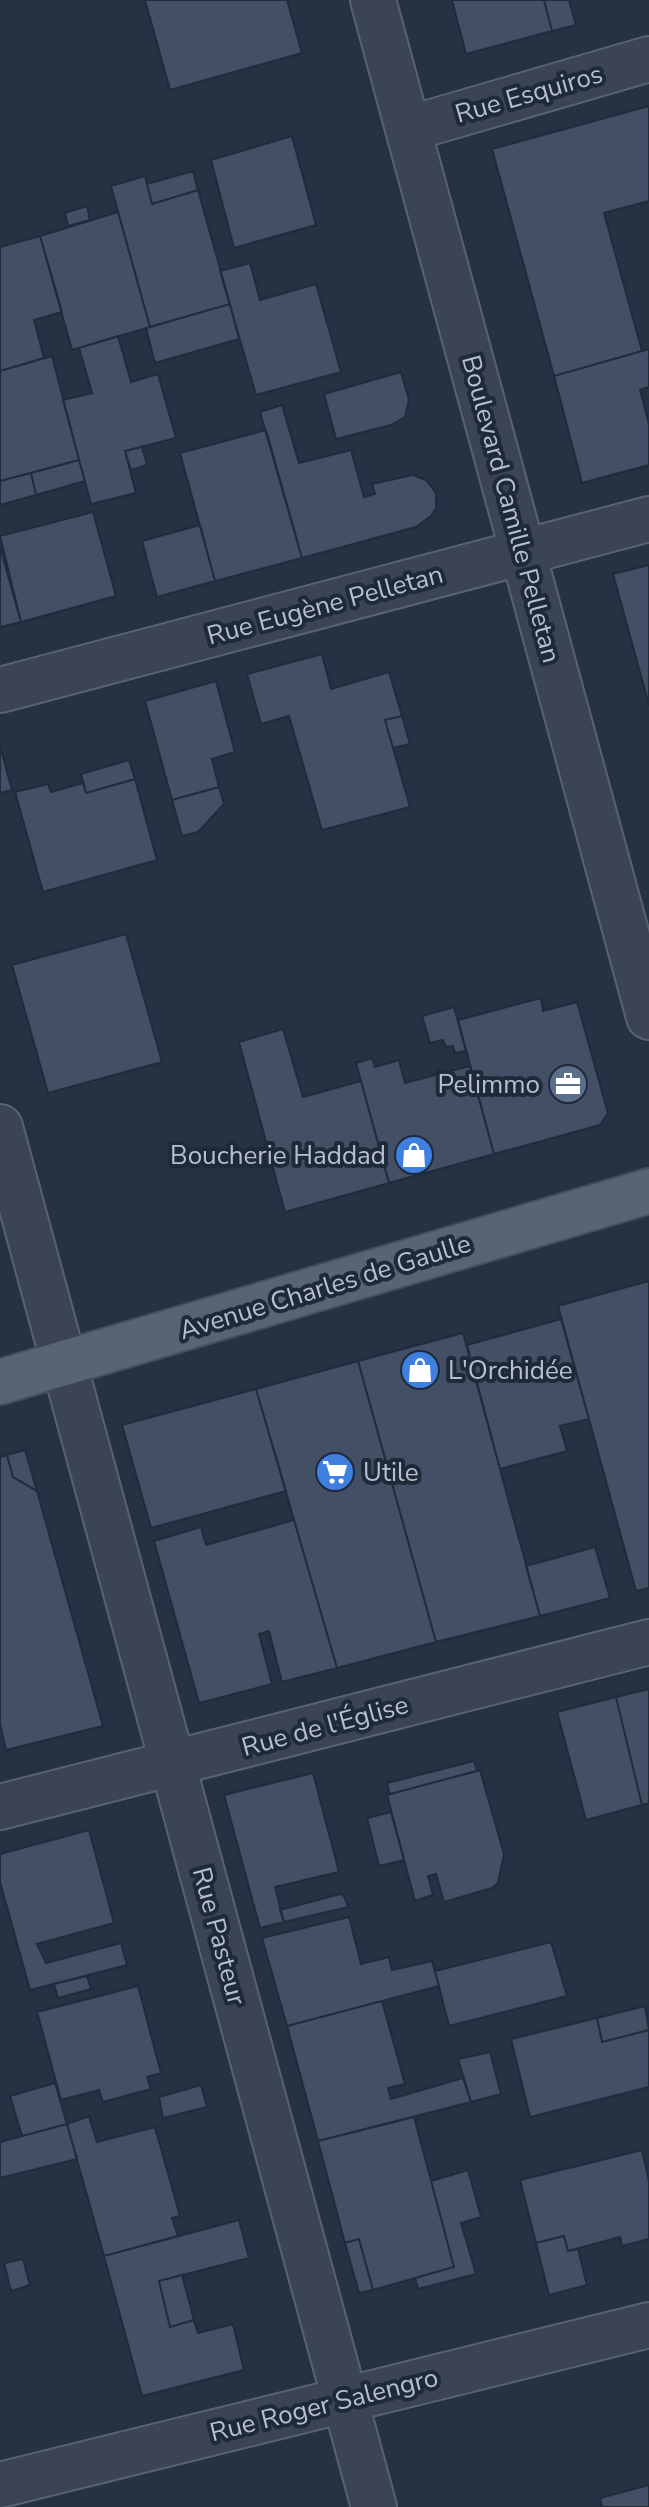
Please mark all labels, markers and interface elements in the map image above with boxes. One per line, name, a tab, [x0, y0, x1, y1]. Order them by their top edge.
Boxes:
street label: Rue Esquiros	[451, 56, 607, 132]
street label: Boulevard Camille Pelletan	[453, 351, 569, 667]
street label: Rue Eugène Pelletan	[203, 557, 447, 653]
office icon: Pelimmo	[547, 1063, 589, 1105]
place label: Pelimmo	[438, 1067, 540, 1102]
shop icon: Boucherie Haddad	[393, 1134, 435, 1176]
place label: Boucherie Haddad	[170, 1138, 386, 1173]
street label: Avenue Charles de Gaulle	[175, 1226, 475, 1348]
shop icon: L'Orchidée	[399, 1349, 441, 1391]
place label: L'Orchidée	[448, 1353, 573, 1388]
supermarket icon: Utile	[314, 1451, 356, 1493]
place label: Utile	[363, 1455, 418, 1490]
street label: Rue de l'Église	[238, 1687, 412, 1765]
street label: Rue Pasteur	[184, 1863, 254, 2009]
street label: Rue Roger Salengro	[206, 2360, 442, 2450]

